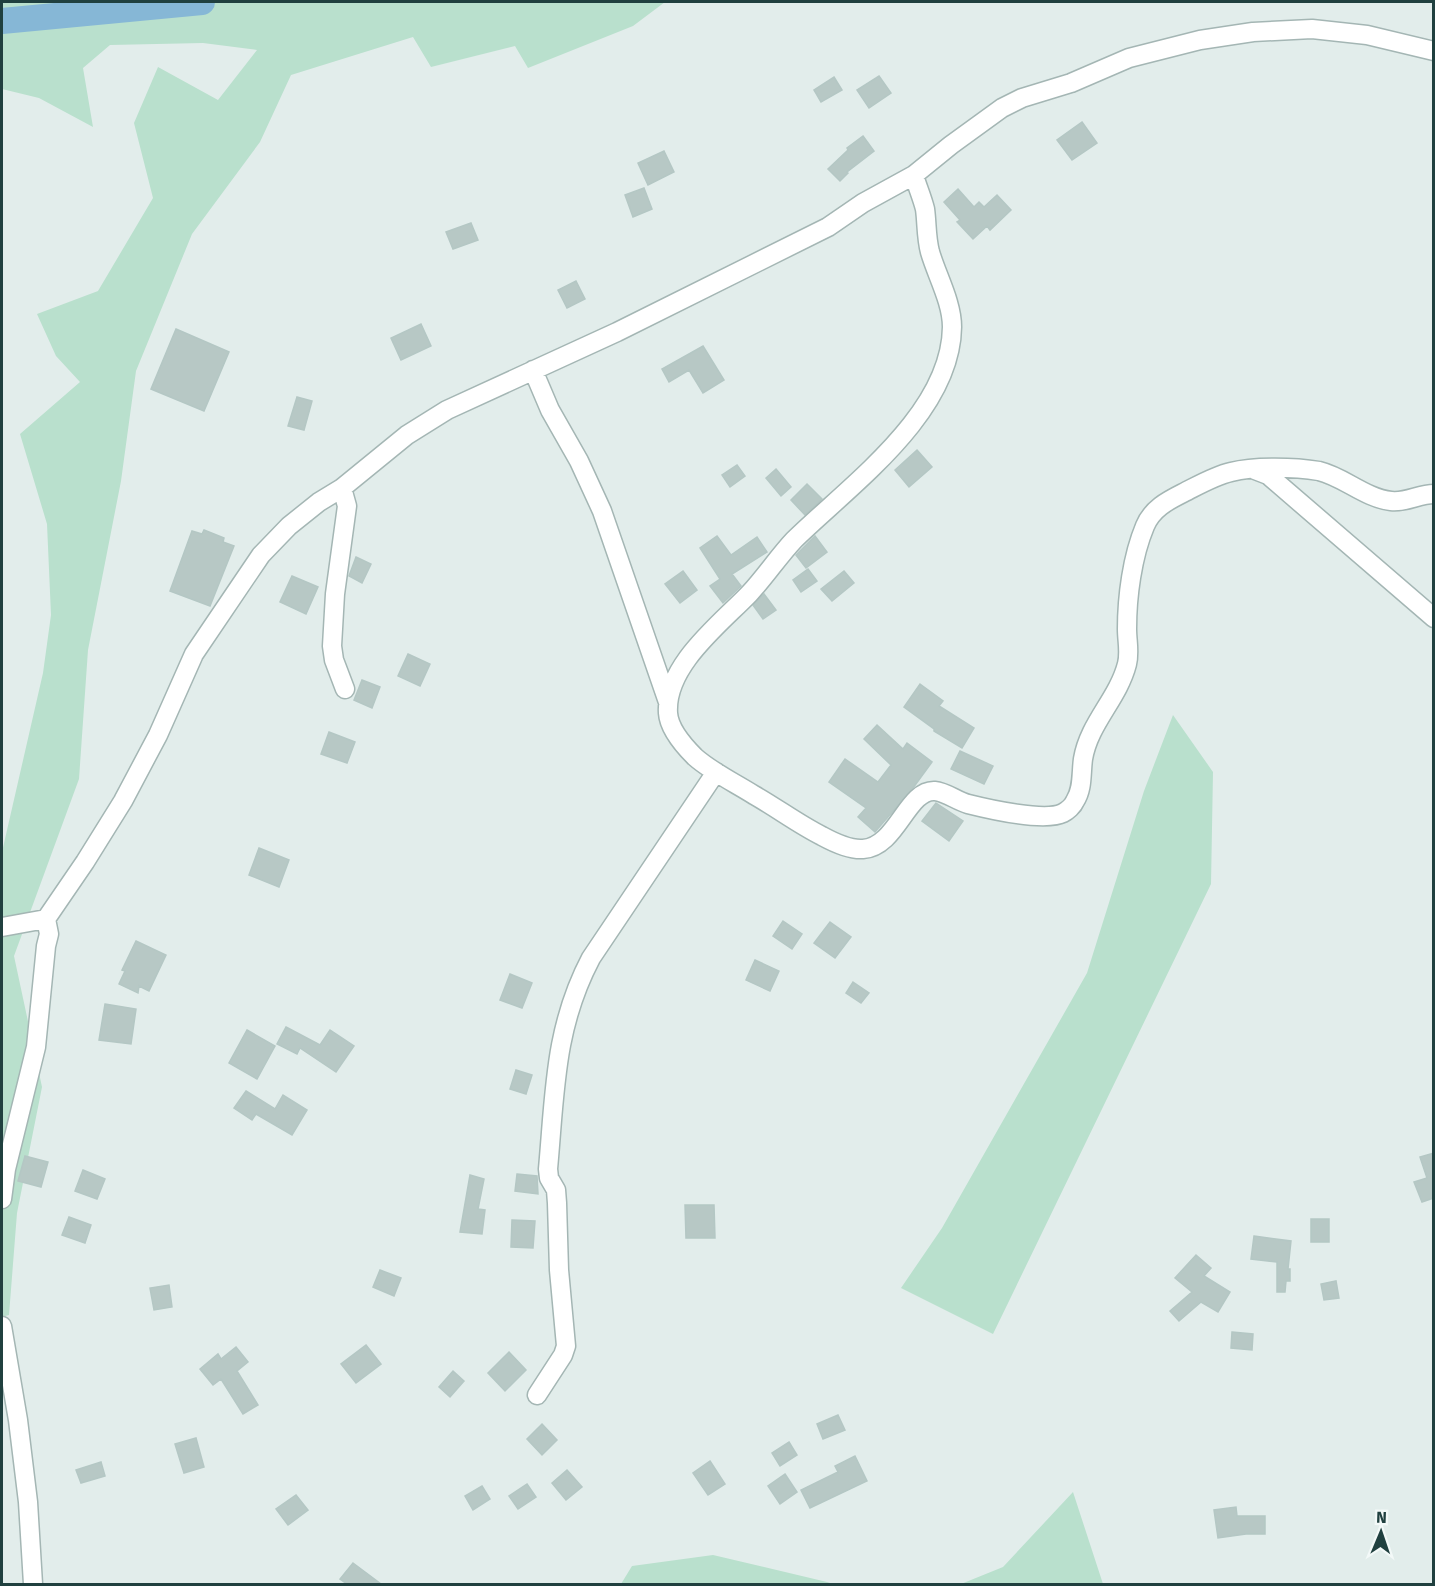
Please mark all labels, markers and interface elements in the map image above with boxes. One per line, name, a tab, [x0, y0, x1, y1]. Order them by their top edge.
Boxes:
north arrow	[1351, 1502, 1411, 1562]
text: N	[1376, 1508, 1387, 1527]

